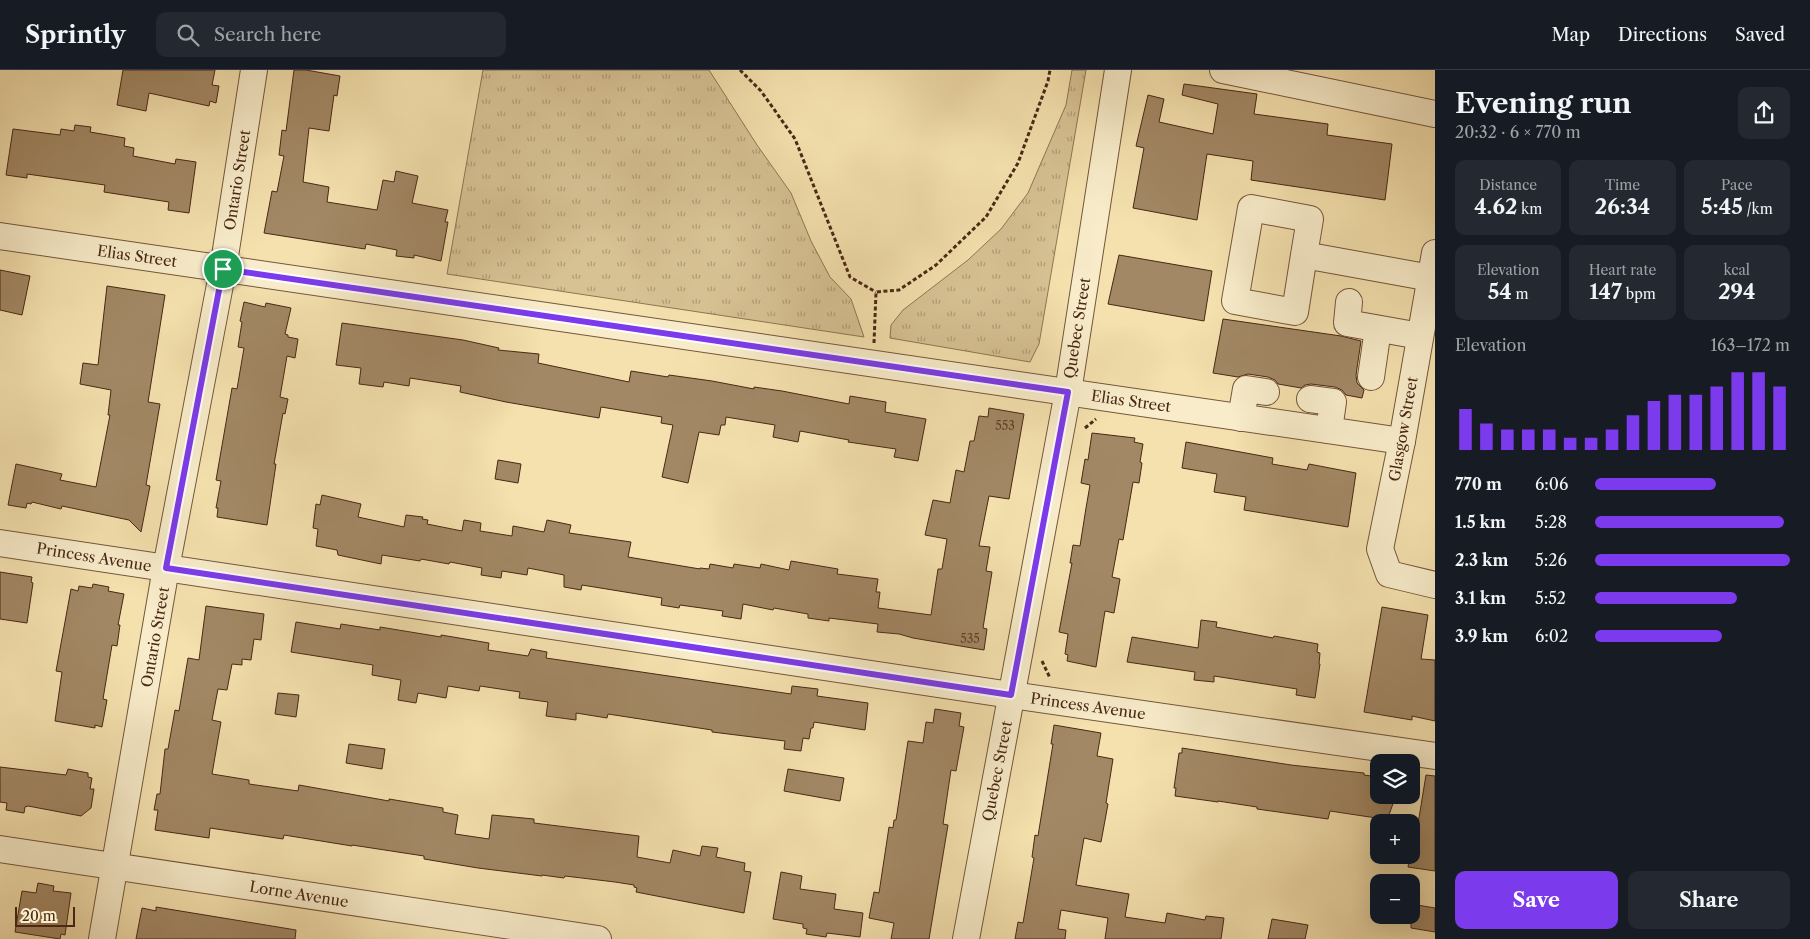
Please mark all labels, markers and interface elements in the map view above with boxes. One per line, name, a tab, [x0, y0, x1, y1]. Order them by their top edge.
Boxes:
search box	[156, 12, 506, 57]
text: Sprintly	[25, 20, 126, 49]
icon: search	[174, 21, 202, 49]
text: Search here	[214, 23, 321, 46]
text: Map	[1551, 24, 1590, 46]
text: Directions	[1618, 24, 1707, 46]
text: Saved	[1735, 24, 1785, 46]
text: Evening run	[1455, 86, 1631, 120]
button: share	[1738, 87, 1790, 139]
text: 20:32 · 6 × 770 m	[1455, 122, 1581, 142]
street label: Ontario Street	[220, 128, 254, 232]
text: Distance	[1479, 176, 1537, 194]
text: Time	[1605, 176, 1640, 194]
text: Pace	[1721, 176, 1753, 194]
text: 4.62	[1474, 194, 1517, 219]
text: 26:34	[1595, 194, 1650, 219]
text: 5:45	[1701, 194, 1743, 219]
text: km	[1517, 200, 1542, 218]
text: /km	[1743, 200, 1773, 218]
street label: Elias Street	[96, 241, 179, 271]
pin	[202, 248, 244, 290]
icon: arrive	[209, 255, 237, 283]
text: Elevation	[1477, 261, 1539, 279]
text: Heart rate	[1589, 261, 1656, 279]
text: kcal	[1724, 261, 1750, 279]
street label: Quebec Street	[1060, 275, 1094, 380]
text: 54	[1488, 279, 1512, 304]
text: 147	[1589, 279, 1622, 304]
text: 294	[1718, 279, 1756, 304]
text: m	[1512, 285, 1529, 303]
text: bpm	[1622, 285, 1656, 303]
text: Elevation	[1455, 335, 1526, 355]
text: 163–172 m	[1710, 335, 1790, 355]
street label: Glasgow Street	[1384, 374, 1422, 483]
street label: Elias Street	[1090, 386, 1173, 416]
house number: 553	[995, 418, 1015, 433]
text: 770 m	[1455, 474, 1502, 494]
text: 6:06	[1535, 474, 1568, 494]
text: 1.5 km	[1455, 512, 1506, 532]
text: 5:28	[1535, 512, 1567, 532]
street label: Princess Avenue	[35, 539, 153, 575]
text: 2.3 km	[1455, 550, 1508, 570]
text: 5:26	[1535, 550, 1567, 570]
street label: Ontario Street	[137, 585, 173, 689]
text: 3.1 km	[1455, 588, 1506, 608]
text: 5:52	[1535, 588, 1566, 608]
text: 3.9 km	[1455, 626, 1508, 646]
text: 6:02	[1535, 626, 1568, 646]
house number: 535	[960, 631, 980, 646]
street label: Princess Avenue	[1029, 689, 1147, 723]
street label: Quebec Street	[978, 718, 1016, 823]
map controls	[1370, 754, 1420, 924]
button: layers	[1370, 754, 1420, 804]
button: +	[1370, 814, 1420, 864]
button: Save	[1455, 871, 1618, 929]
button: Share	[1628, 871, 1790, 929]
button: −	[1370, 874, 1420, 924]
street label: Lorne Avenue	[248, 877, 350, 911]
scale bar	[15, 904, 75, 927]
text: 20 m	[22, 907, 56, 925]

